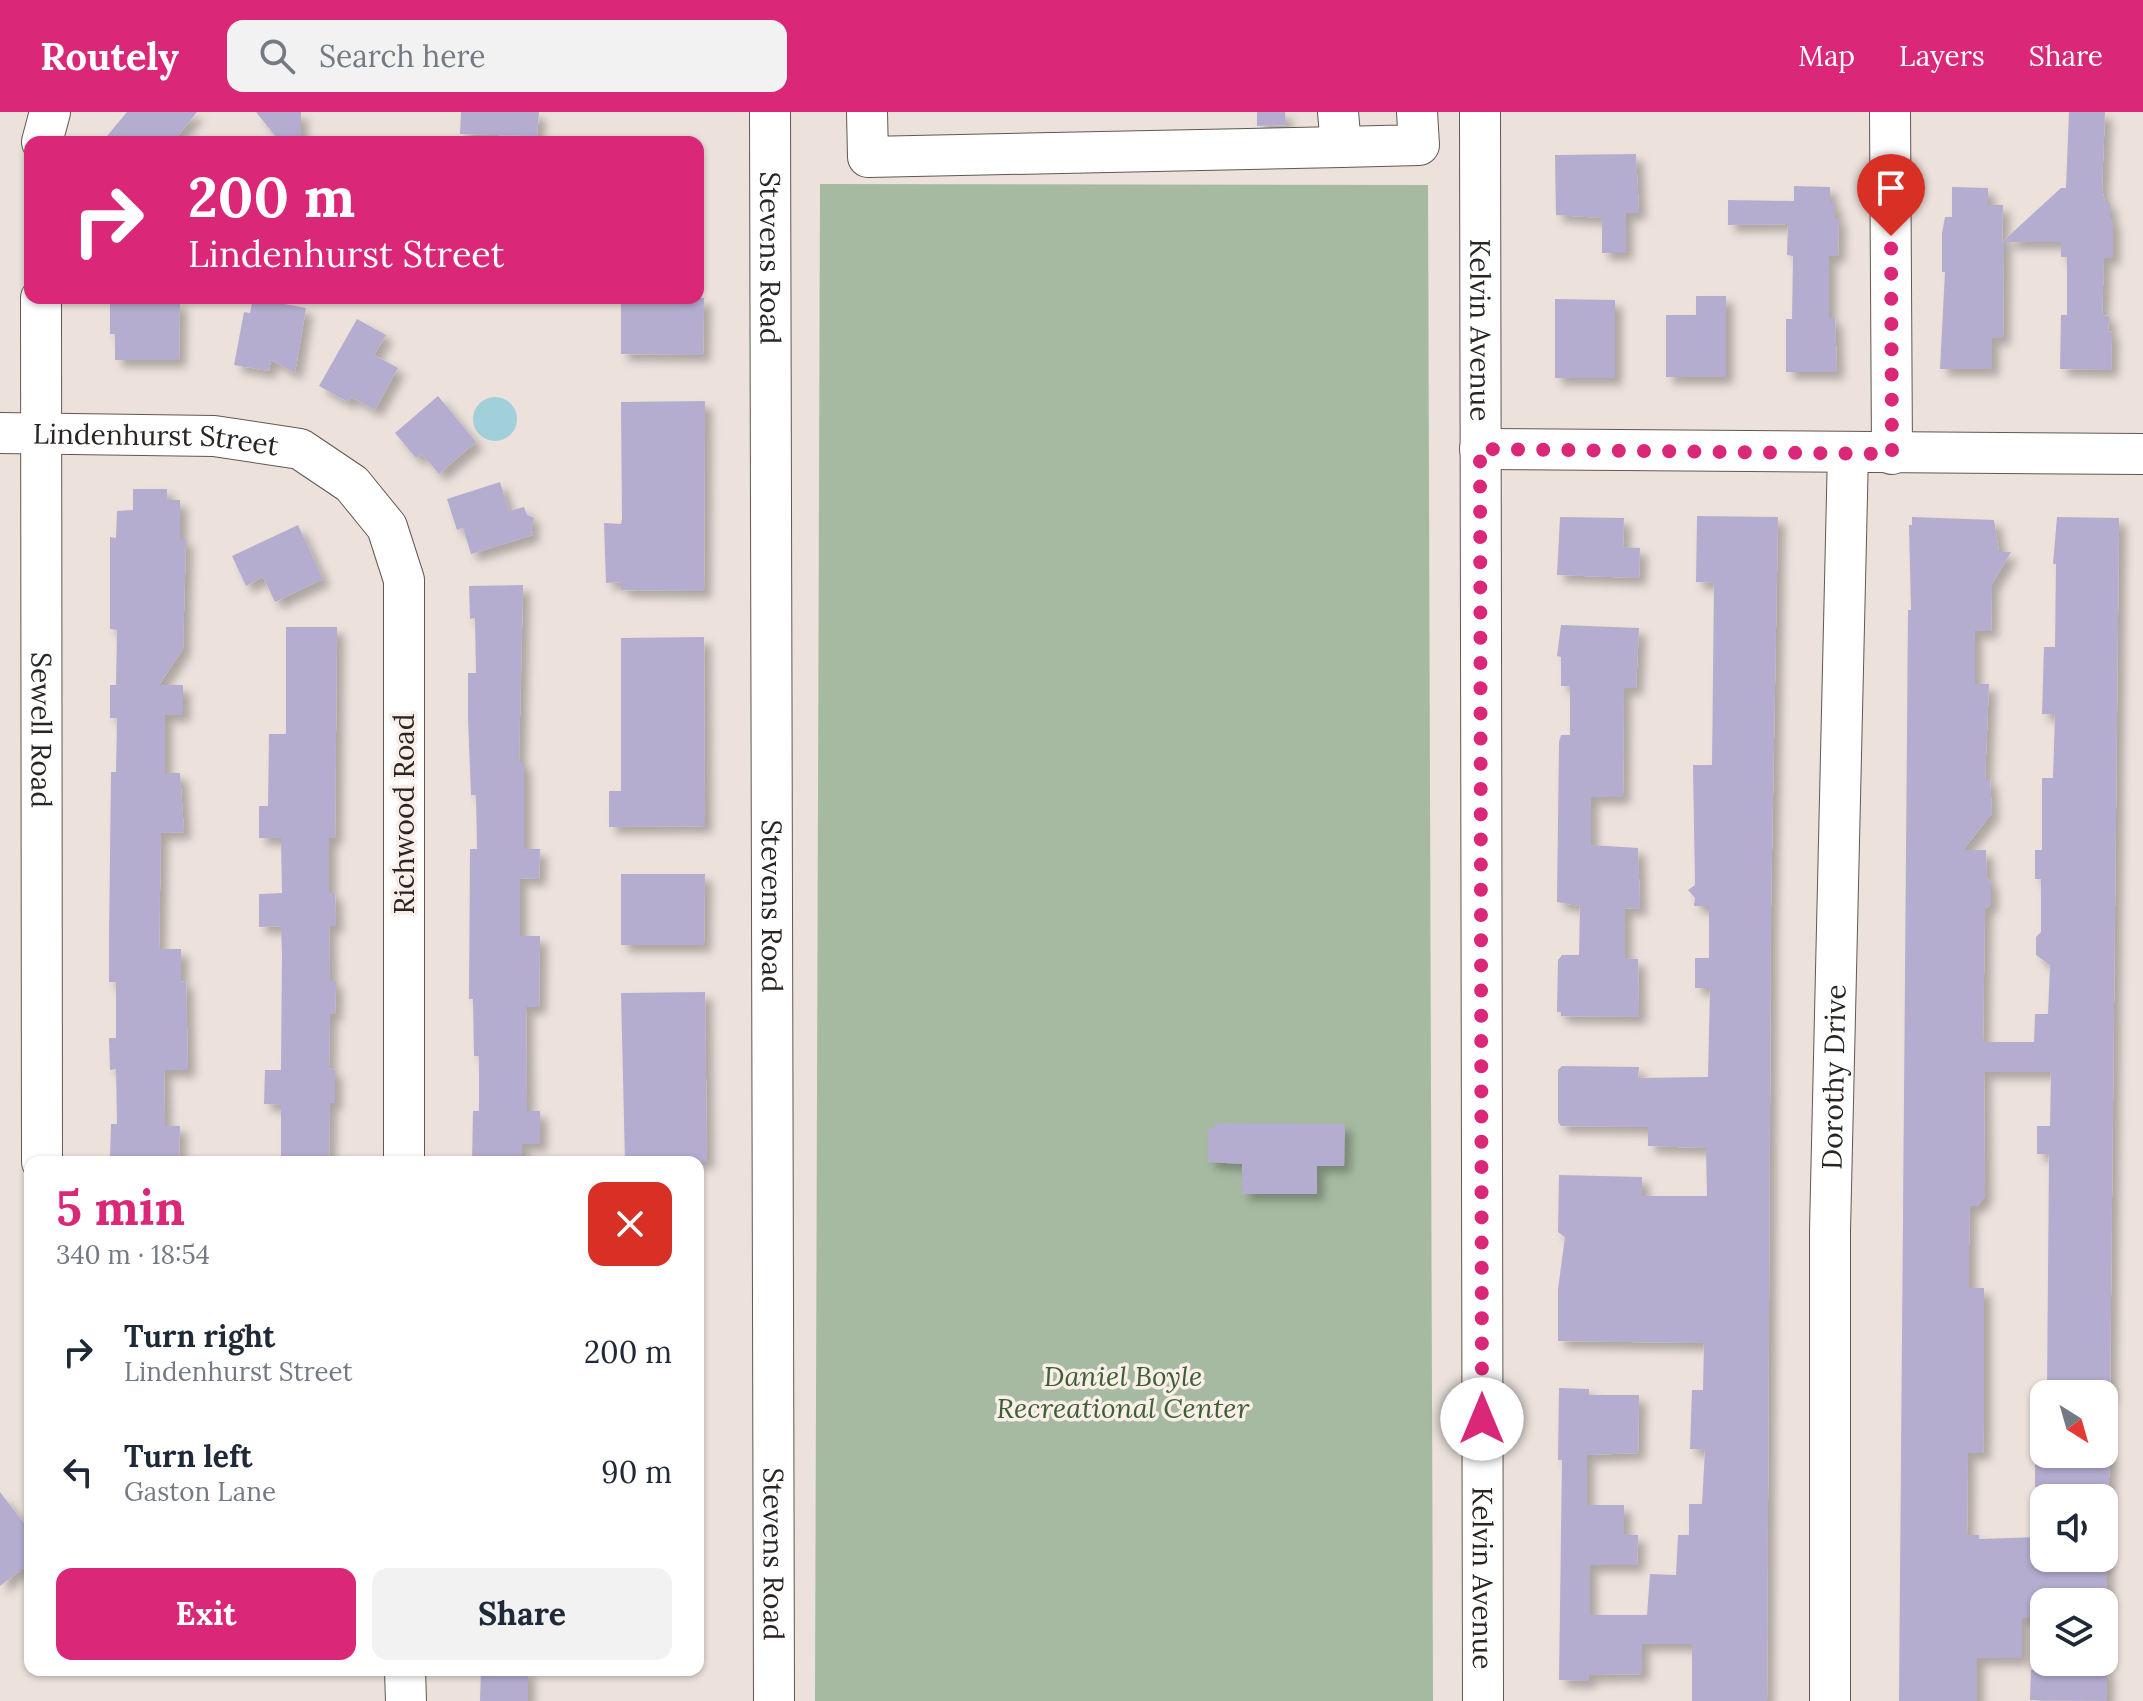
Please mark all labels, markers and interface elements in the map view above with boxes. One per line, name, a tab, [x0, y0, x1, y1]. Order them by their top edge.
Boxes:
search box	[227, 20, 787, 92]
text: Routely	[40, 32, 179, 80]
icon: search	[255, 34, 299, 78]
text: Search here	[319, 37, 486, 75]
text: Map	[1798, 38, 1855, 74]
text: Layers	[1899, 38, 1985, 74]
text: Share	[2029, 38, 2103, 74]
pin	[1857, 154, 1925, 236]
text: 200 m	[188, 161, 355, 232]
icon: arrive	[1869, 166, 1913, 210]
icon: right	[56, 168, 160, 272]
street label: Stevens Road	[752, 171, 789, 345]
text: Lindenhurst Street	[188, 231, 504, 277]
street label: Kelvin Avenue	[1462, 239, 1499, 421]
street label: Lindenhurst Street	[33, 415, 281, 464]
street label: Sewell Road	[23, 652, 60, 808]
street label: Richwood Road	[386, 714, 422, 914]
street label: Stevens Road	[754, 819, 790, 993]
street label: Dorothy Drive	[1813, 984, 1854, 1170]
text: 5 min	[56, 1177, 185, 1238]
button: close	[588, 1182, 672, 1266]
text: 340 m · 18:54	[56, 1238, 210, 1271]
text: Turn right	[124, 1317, 275, 1355]
icon: right	[56, 1330, 100, 1374]
text: 200 m	[584, 1333, 672, 1371]
text: Lindenhurst Street	[124, 1355, 353, 1388]
park label: Daniel Boyle Recreational Center	[997, 1358, 1250, 1426]
position arrow	[1440, 1377, 1524, 1461]
north arrow	[2030, 1380, 2118, 1468]
map controls	[2030, 1380, 2118, 1676]
text: Turn left	[124, 1437, 252, 1475]
icon: left	[56, 1450, 100, 1494]
text: 90 m	[601, 1453, 672, 1491]
street label: Stevens Road	[755, 1467, 792, 1641]
text: Gaston Lane	[124, 1475, 276, 1508]
button: sound	[2030, 1484, 2118, 1572]
street label: Kelvin Avenue	[1465, 1487, 1501, 1669]
button: Exit	[56, 1568, 356, 1660]
button: Share	[372, 1568, 672, 1660]
button: layers	[2030, 1588, 2118, 1676]

